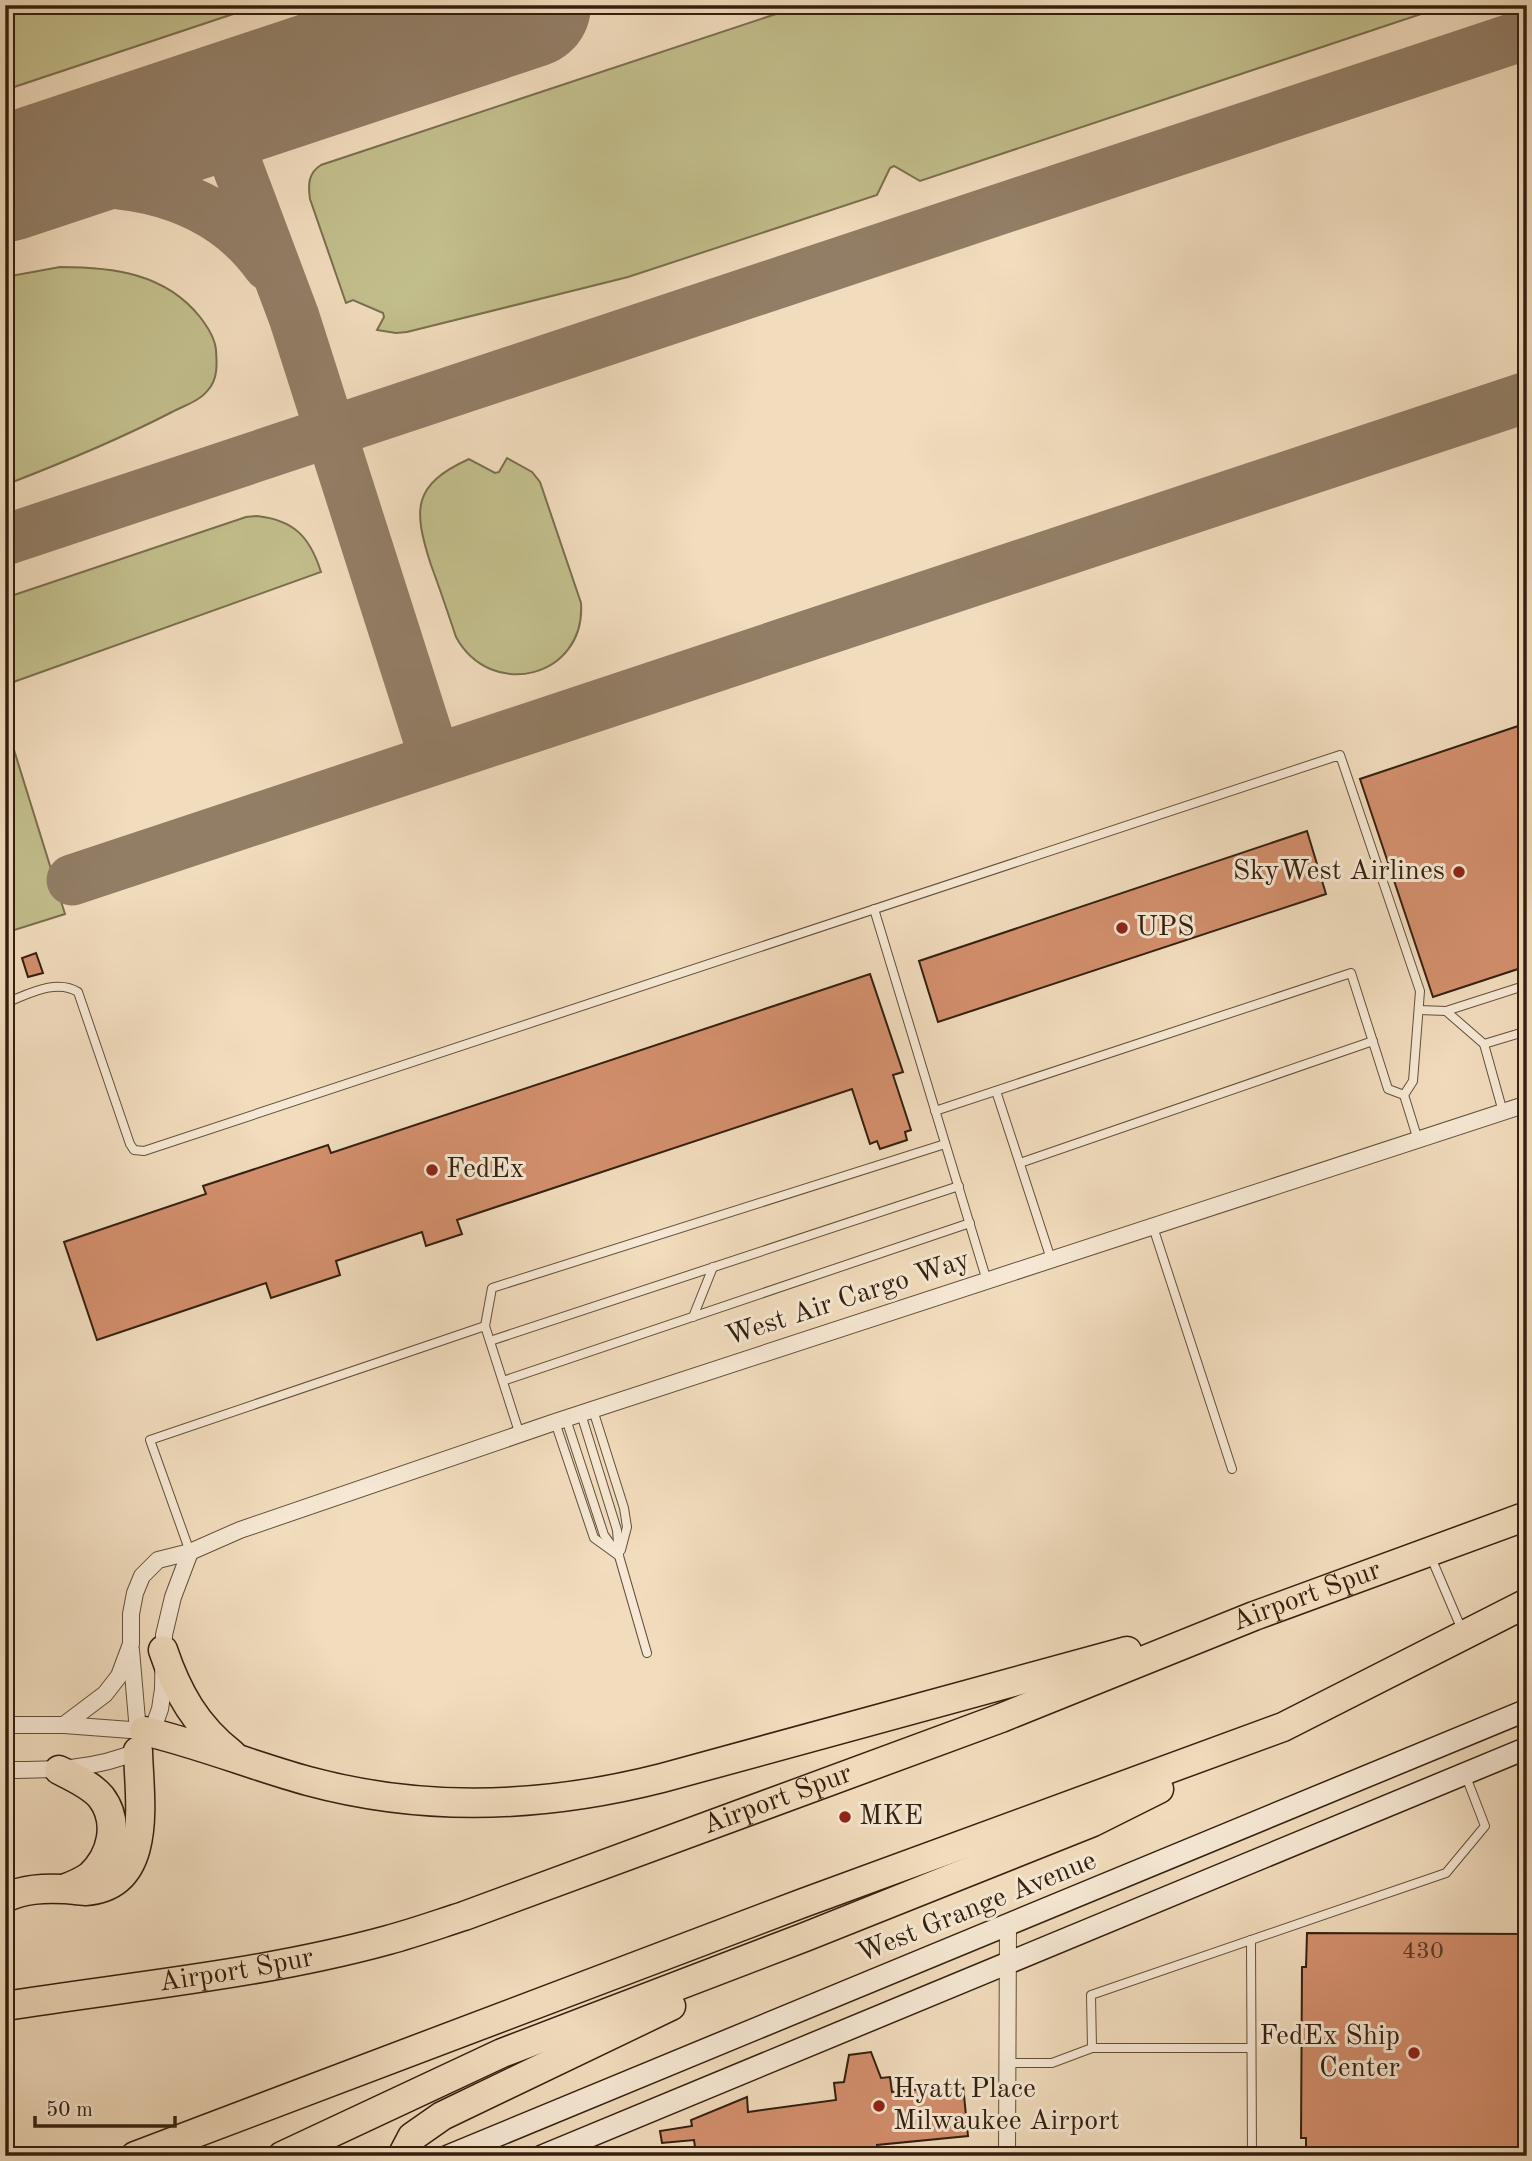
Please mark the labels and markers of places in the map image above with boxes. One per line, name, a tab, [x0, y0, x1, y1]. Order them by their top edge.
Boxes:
place label: SkyWest Airlines	[1233, 858, 1445, 886]
marker: SkyWest Airlines	[1451, 864, 1467, 880]
place label: UPS	[1136, 914, 1194, 942]
marker: UPS	[1114, 920, 1130, 936]
place label: FedEx	[446, 1156, 524, 1184]
marker: FedEx	[424, 1162, 440, 1178]
place label: MKE	[859, 1803, 923, 1831]
marker: MKE	[837, 1809, 853, 1825]
place label: FedEx Ship Center	[1259, 2023, 1400, 2083]
marker: FedEx Ship Center	[1406, 2045, 1422, 2061]
place label: Hyatt Place Milwaukee Airport	[893, 2076, 1119, 2136]
marker: Hyatt Place Milwaukee Airport	[871, 2098, 887, 2114]

